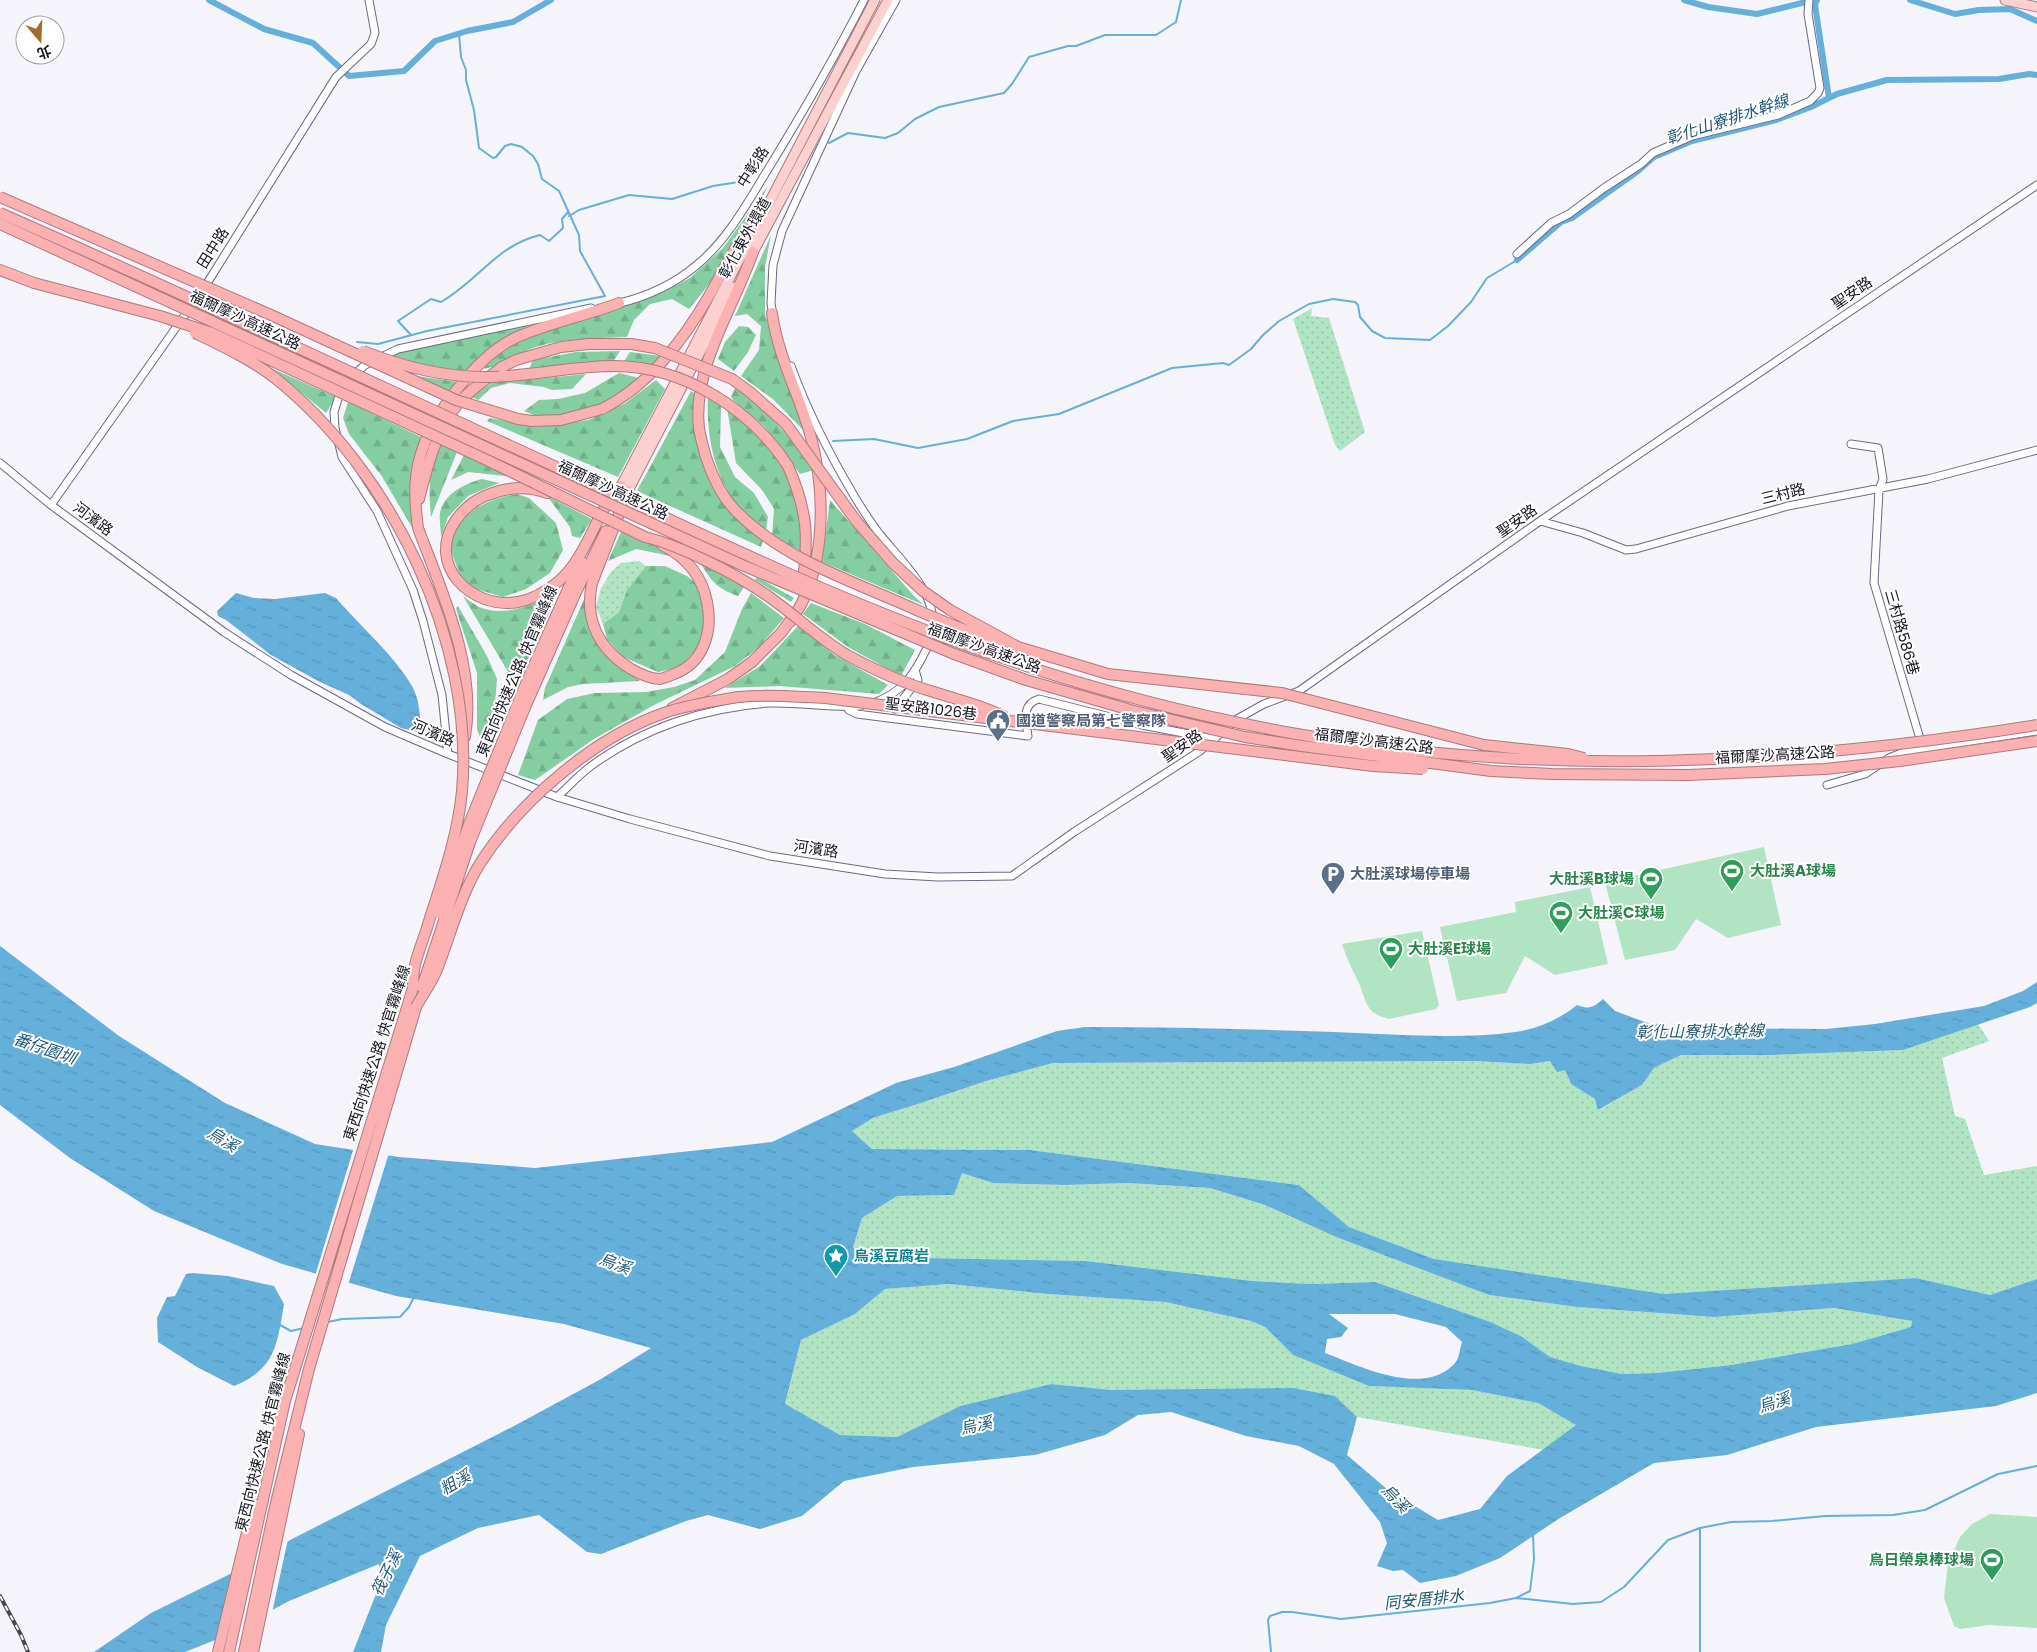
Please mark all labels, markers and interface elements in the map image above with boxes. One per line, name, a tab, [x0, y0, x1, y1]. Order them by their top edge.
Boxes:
north arrow	[15, 15, 65, 65]
text: 北	[34, 41, 54, 64]
water label: 彰化山寮排水幹線	[1663, 88, 1793, 150]
street label: 中彰路	[732, 142, 773, 191]
street label: 彰化東外環道	[714, 193, 776, 282]
street label: 田中路	[192, 223, 233, 272]
street label: 聖安路	[1827, 271, 1876, 314]
street label: 福爾摩沙高速公路	[186, 285, 304, 354]
street label: 福爾摩沙高速公路	[554, 455, 672, 524]
street label: 三村路	[1758, 478, 1807, 509]
street label: 河濱路	[69, 497, 118, 541]
street label: 聖安路	[1492, 499, 1541, 542]
street label: 東西向快速公路 快官霧峰線	[471, 582, 562, 760]
street label: 三村路586巷	[1880, 586, 1925, 677]
street label: 福爾摩沙高速公路	[924, 617, 1044, 678]
street label: 聖安路1026巷	[884, 692, 978, 725]
public building icon: 國道警察局第七警察隊	[985, 708, 1011, 742]
place label: 國道警察局第七警察隊	[1016, 710, 1166, 731]
street label: 河濱路	[408, 714, 458, 751]
street label: 福爾摩沙高速公路	[1313, 723, 1435, 758]
street label: 聖安路	[1157, 724, 1206, 767]
street label: 福爾摩沙高速公路	[1714, 741, 1835, 768]
street label: 河濱路	[792, 835, 840, 862]
sports icon: 大肚溪A球場	[1719, 858, 1745, 892]
place label: 大肚溪A球場	[1750, 860, 1836, 881]
parking icon: 大肚溪球場停車場	[1320, 861, 1346, 895]
place label: 大肚溪球場停車場	[1350, 863, 1470, 884]
sports icon: 大肚溪B球場	[1638, 866, 1664, 900]
place label: 大肚溪B球場	[1549, 868, 1634, 889]
sports icon: 大肚溪C球場	[1548, 900, 1574, 934]
place label: 大肚溪C球場	[1578, 902, 1664, 923]
sports icon: 大肚溪E球場	[1378, 936, 1404, 970]
place label: 大肚溪E球場	[1408, 938, 1491, 959]
street label: 東西向快速公路 快官霧峰線	[338, 962, 415, 1144]
water label: 彰化山寮排水幹線	[1636, 1019, 1766, 1044]
water label: 番仔園圳	[11, 1027, 81, 1070]
water label: 烏溪	[203, 1121, 244, 1159]
place icon: 烏溪豆腐岩	[823, 1243, 849, 1277]
place label: 烏溪豆腐岩	[854, 1245, 929, 1266]
water label: 烏溪	[596, 1247, 636, 1280]
street label: 東西向快速公路 快官霧峰線	[230, 1350, 295, 1534]
water label: 烏溪	[1755, 1386, 1795, 1418]
water label: 烏溪	[958, 1410, 996, 1440]
water label: 粗溪	[436, 1463, 477, 1500]
water label: 烏溪	[1376, 1479, 1416, 1519]
water label: 筏子溪	[366, 1545, 408, 1600]
sports icon: 烏日榮泉棒球場	[1979, 1547, 2005, 1581]
place label: 烏日榮泉棒球場	[1869, 1549, 1974, 1570]
water label: 同安厝排水	[1383, 1584, 1466, 1615]

